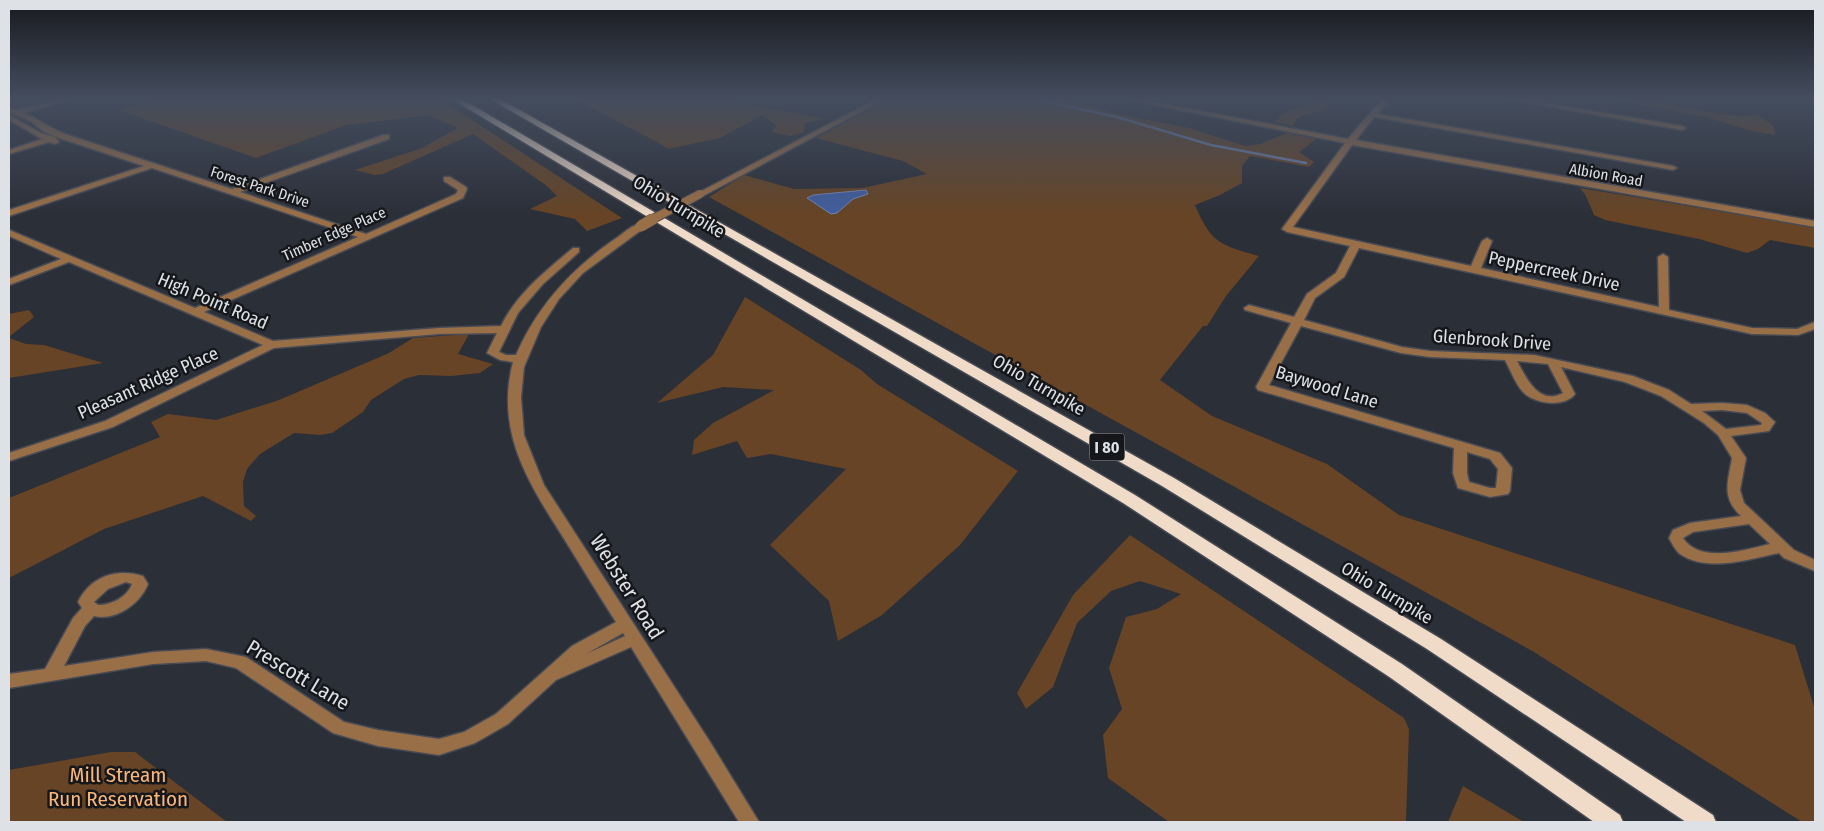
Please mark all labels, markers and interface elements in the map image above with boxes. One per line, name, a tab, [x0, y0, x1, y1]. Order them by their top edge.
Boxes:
street label: Albion Road	[1568, 160, 1644, 190]
street label: Forest Park Drive	[208, 163, 312, 211]
street label: Ohio Turnpike	[629, 171, 729, 243]
street label: Timber Edge Place	[279, 203, 389, 265]
street label: Peppercreek Drive	[1486, 246, 1622, 296]
street label: High Point Road	[155, 268, 271, 334]
street label: Glenbrook Drive	[1432, 325, 1552, 355]
street label: Pleasant Ridge Place	[74, 342, 222, 424]
street label: Ohio Turnpike	[989, 350, 1089, 420]
street label: Baywood Lane	[1273, 361, 1381, 413]
road number: I 80	[1090, 434, 1124, 461]
street label: Webster Road	[585, 530, 669, 644]
street label: Ohio Turnpike	[1337, 557, 1437, 629]
street label: Prescott Lane	[242, 634, 354, 716]
park label: Mill Stream Run Reservation	[48, 762, 188, 812]

